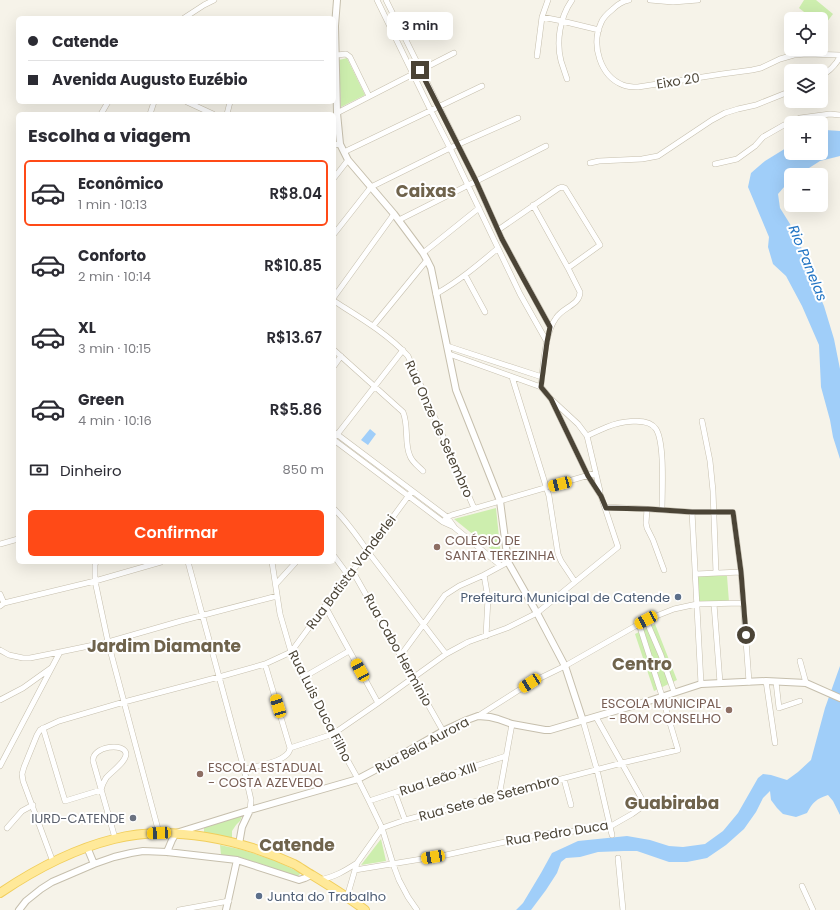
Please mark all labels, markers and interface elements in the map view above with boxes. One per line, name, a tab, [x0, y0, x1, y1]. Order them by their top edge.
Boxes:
callout: 3 min	[387, 12, 453, 40]
map controls	[784, 12, 828, 212]
button: locate	[784, 12, 828, 56]
text: 3 min	[402, 16, 438, 35]
text: Catende	[52, 31, 118, 52]
route end	[411, 61, 429, 79]
button: layers	[784, 64, 828, 108]
street label: Eixo 20	[655, 68, 701, 94]
text: Avenida Augusto Euzébio	[52, 69, 248, 90]
button: +	[784, 116, 828, 160]
text: Escolha a viagem	[28, 123, 191, 148]
button: −	[784, 168, 828, 212]
text: Econômico	[78, 173, 163, 194]
icon: car	[30, 175, 66, 211]
district label: Caixas	[396, 179, 456, 203]
text: R$8.04	[269, 183, 322, 204]
text: 1 min · 10:13	[78, 195, 147, 214]
water label: Rio Panelas	[784, 222, 832, 304]
text: Conforto	[78, 245, 146, 266]
icon: car	[30, 247, 66, 283]
text: R$10.85	[264, 255, 322, 276]
text: 2 min · 10:14	[78, 267, 151, 286]
text: XL	[78, 317, 96, 338]
icon: car	[30, 319, 66, 355]
text: R$13.67	[266, 327, 322, 348]
text: 3 min · 10:15	[78, 339, 151, 358]
street label: Rua Onze de Setembro	[400, 357, 478, 501]
text: Green	[78, 389, 124, 410]
icon: car	[30, 391, 66, 427]
text: R$5.86	[270, 399, 322, 420]
text: 4 min · 10:16	[78, 411, 152, 430]
icon: cash	[28, 459, 50, 481]
text: Dinheiro	[60, 460, 122, 481]
text: 850 m	[283, 460, 324, 479]
car	[547, 475, 573, 493]
button: Confirmar	[28, 510, 324, 556]
street label: Rua Batista Vanderlei	[302, 511, 400, 633]
place label: COLÉGIO DE SANTA TEREZINHA	[445, 531, 555, 565]
marker: COLÉGIO DE SANTA TEREZINHA	[432, 542, 442, 552]
place label: Prefeitura Municipal de Catende	[460, 588, 670, 607]
street label: Rua Cabo Herminio	[359, 590, 437, 710]
marker: Prefeitura Municipal de Catende	[673, 592, 683, 602]
car	[633, 609, 659, 631]
route start	[737, 626, 755, 644]
district label: Jardim Diamante	[87, 634, 241, 658]
street label: Rua Luis Duca Filho	[284, 647, 356, 765]
district label: Centro	[612, 652, 672, 676]
car	[349, 657, 371, 683]
car	[517, 671, 543, 695]
car	[269, 693, 287, 719]
place label: ESCOLA MUNICIPAL - BOM CONSELHO	[601, 694, 721, 728]
marker: ESCOLA MUNICIPAL - BOM CONSELHO	[724, 705, 734, 715]
street label: Rua Bela Aurora	[372, 712, 472, 778]
place label: ESCOLA ESTADUAL - COSTA AZEVEDO	[208, 758, 323, 792]
street label: Rua Leão XIII	[397, 758, 479, 800]
marker: ESCOLA ESTADUAL - COSTA AZEVEDO	[195, 769, 205, 779]
street label: Rua Sete de Setembro	[417, 770, 561, 826]
district label: Guabiraba	[625, 791, 719, 815]
place label: IURD-CATENDE	[31, 809, 125, 828]
marker: IURD-CATENDE	[128, 813, 138, 823]
street label: Rua Pedro Duca	[504, 816, 610, 850]
car	[147, 826, 171, 840]
district label: Catende	[259, 833, 335, 857]
car	[420, 849, 446, 865]
place label: Junta do Trabalho	[267, 887, 386, 906]
marker: Junta do Trabalho	[254, 891, 264, 901]

